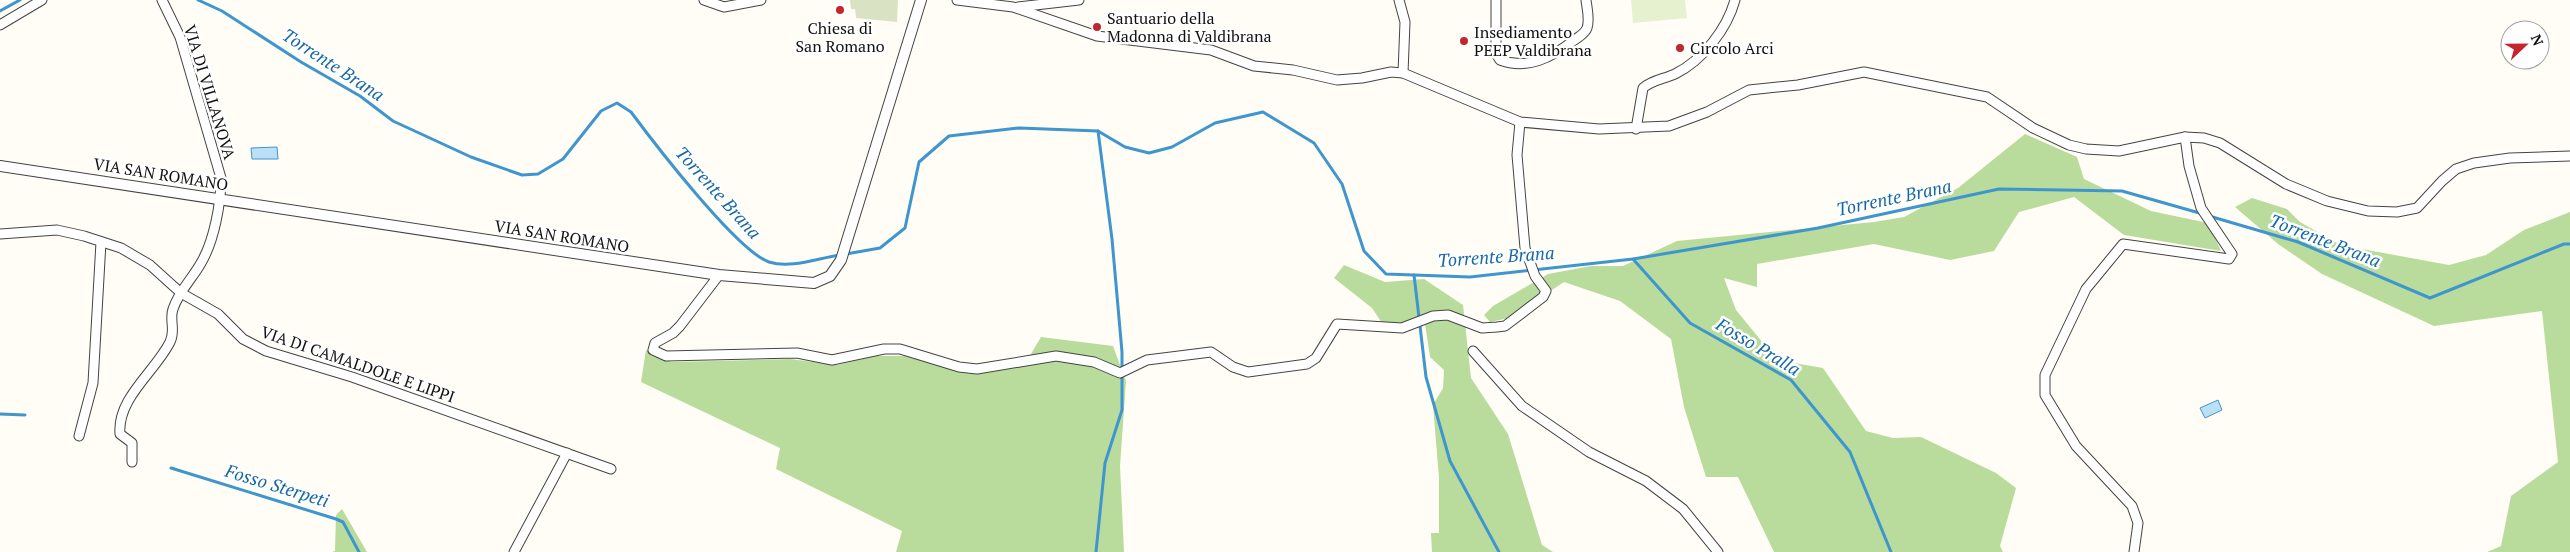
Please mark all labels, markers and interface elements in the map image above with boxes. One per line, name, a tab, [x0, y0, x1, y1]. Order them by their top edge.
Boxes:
marker: Chiesa di San Romano	[834, 4, 846, 16]
place label: Santuario della Madonna di Valdibrana	[1107, 7, 1272, 47]
place label: Chiesa di San Romano	[795, 17, 885, 57]
north arrow	[2500, 20, 2550, 70]
marker: Santuario della Madonna di Valdibrana	[1091, 21, 1103, 33]
place label: Insediamento PEEP Valdibrana	[1474, 21, 1592, 61]
street label: VIA DI VILLANOVA	[179, 22, 241, 162]
water label: Torrente Brana	[278, 22, 389, 106]
text: N	[2527, 31, 2548, 49]
marker: Insediamento PEEP Valdibrana	[1458, 35, 1470, 47]
place label: Circolo Arci	[1690, 37, 1774, 59]
marker: Circolo Arci	[1674, 42, 1686, 54]
water label: Torrente Brana	[671, 141, 767, 244]
street label: VIA SAN ROMANO	[92, 152, 230, 196]
water label: Torrente Brana	[1834, 173, 1954, 221]
water label: Torrente Brana	[2266, 208, 2384, 272]
street label: VIA SAN ROMANO	[493, 214, 631, 258]
water label: Torrente Brana	[1437, 240, 1555, 272]
water label: Fosso Pralla	[1711, 311, 1805, 381]
street label: VIA DI CAMALDOLE E LIPPI	[258, 320, 458, 408]
water label: Fosso Sterpeti	[222, 458, 332, 512]

